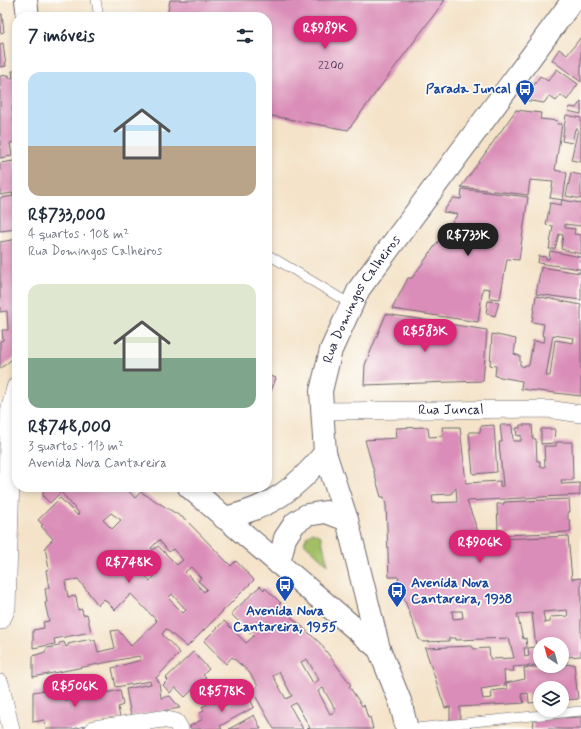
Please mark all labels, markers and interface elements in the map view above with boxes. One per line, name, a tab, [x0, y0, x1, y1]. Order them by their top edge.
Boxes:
pin: R$989K	[292, 16, 358, 50]
text: R$989K	[303, 20, 347, 37]
text: 7 imóveis	[28, 25, 95, 47]
icon: filters	[234, 25, 256, 47]
house number: 2200	[318, 58, 344, 74]
bus stop icon: Parada Juncal	[514, 78, 536, 106]
place label: Parada Juncal	[426, 80, 511, 98]
icon: home	[106, 98, 178, 170]
text: R$733,000	[28, 204, 106, 226]
pin: R$733K	[435, 223, 501, 257]
text: 4 quartos · 108 m²	[28, 226, 129, 243]
text: R$733K	[446, 227, 490, 244]
street label: Rua Domingos Calheiros	[319, 232, 405, 365]
text: Rua Domingos Calheiros	[28, 243, 162, 260]
icon: home	[106, 310, 178, 382]
pin: R$583K	[392, 319, 458, 353]
text: R$583K	[403, 323, 447, 340]
street label: Rua Juncal	[418, 401, 484, 419]
text: R$748,000	[28, 416, 111, 438]
text: 3 quartos · 113 m²	[28, 438, 124, 455]
text: Avenida Nova Cantareira	[28, 455, 167, 472]
pin: R$906K	[447, 530, 513, 564]
text: R$906K	[458, 534, 502, 551]
pin: R$748K	[96, 550, 162, 584]
text: R$748K	[105, 554, 153, 571]
bus stop icon: Avenida Nova Cantareira, 1955	[274, 574, 296, 602]
place label: Avenida Nova Cantareira, 1938	[411, 574, 513, 608]
bus stop icon: Avenida Nova Cantareira, 1938	[386, 580, 408, 608]
place label: Avenida Nova Cantareira, 1955	[233, 602, 338, 636]
north arrow	[533, 637, 569, 673]
map controls	[533, 637, 569, 717]
pin: R$506K	[42, 674, 108, 708]
text: R$506K	[52, 678, 98, 695]
pin: R$578K	[189, 679, 255, 713]
button: layers	[533, 681, 569, 717]
text: R$578K	[199, 683, 245, 700]

